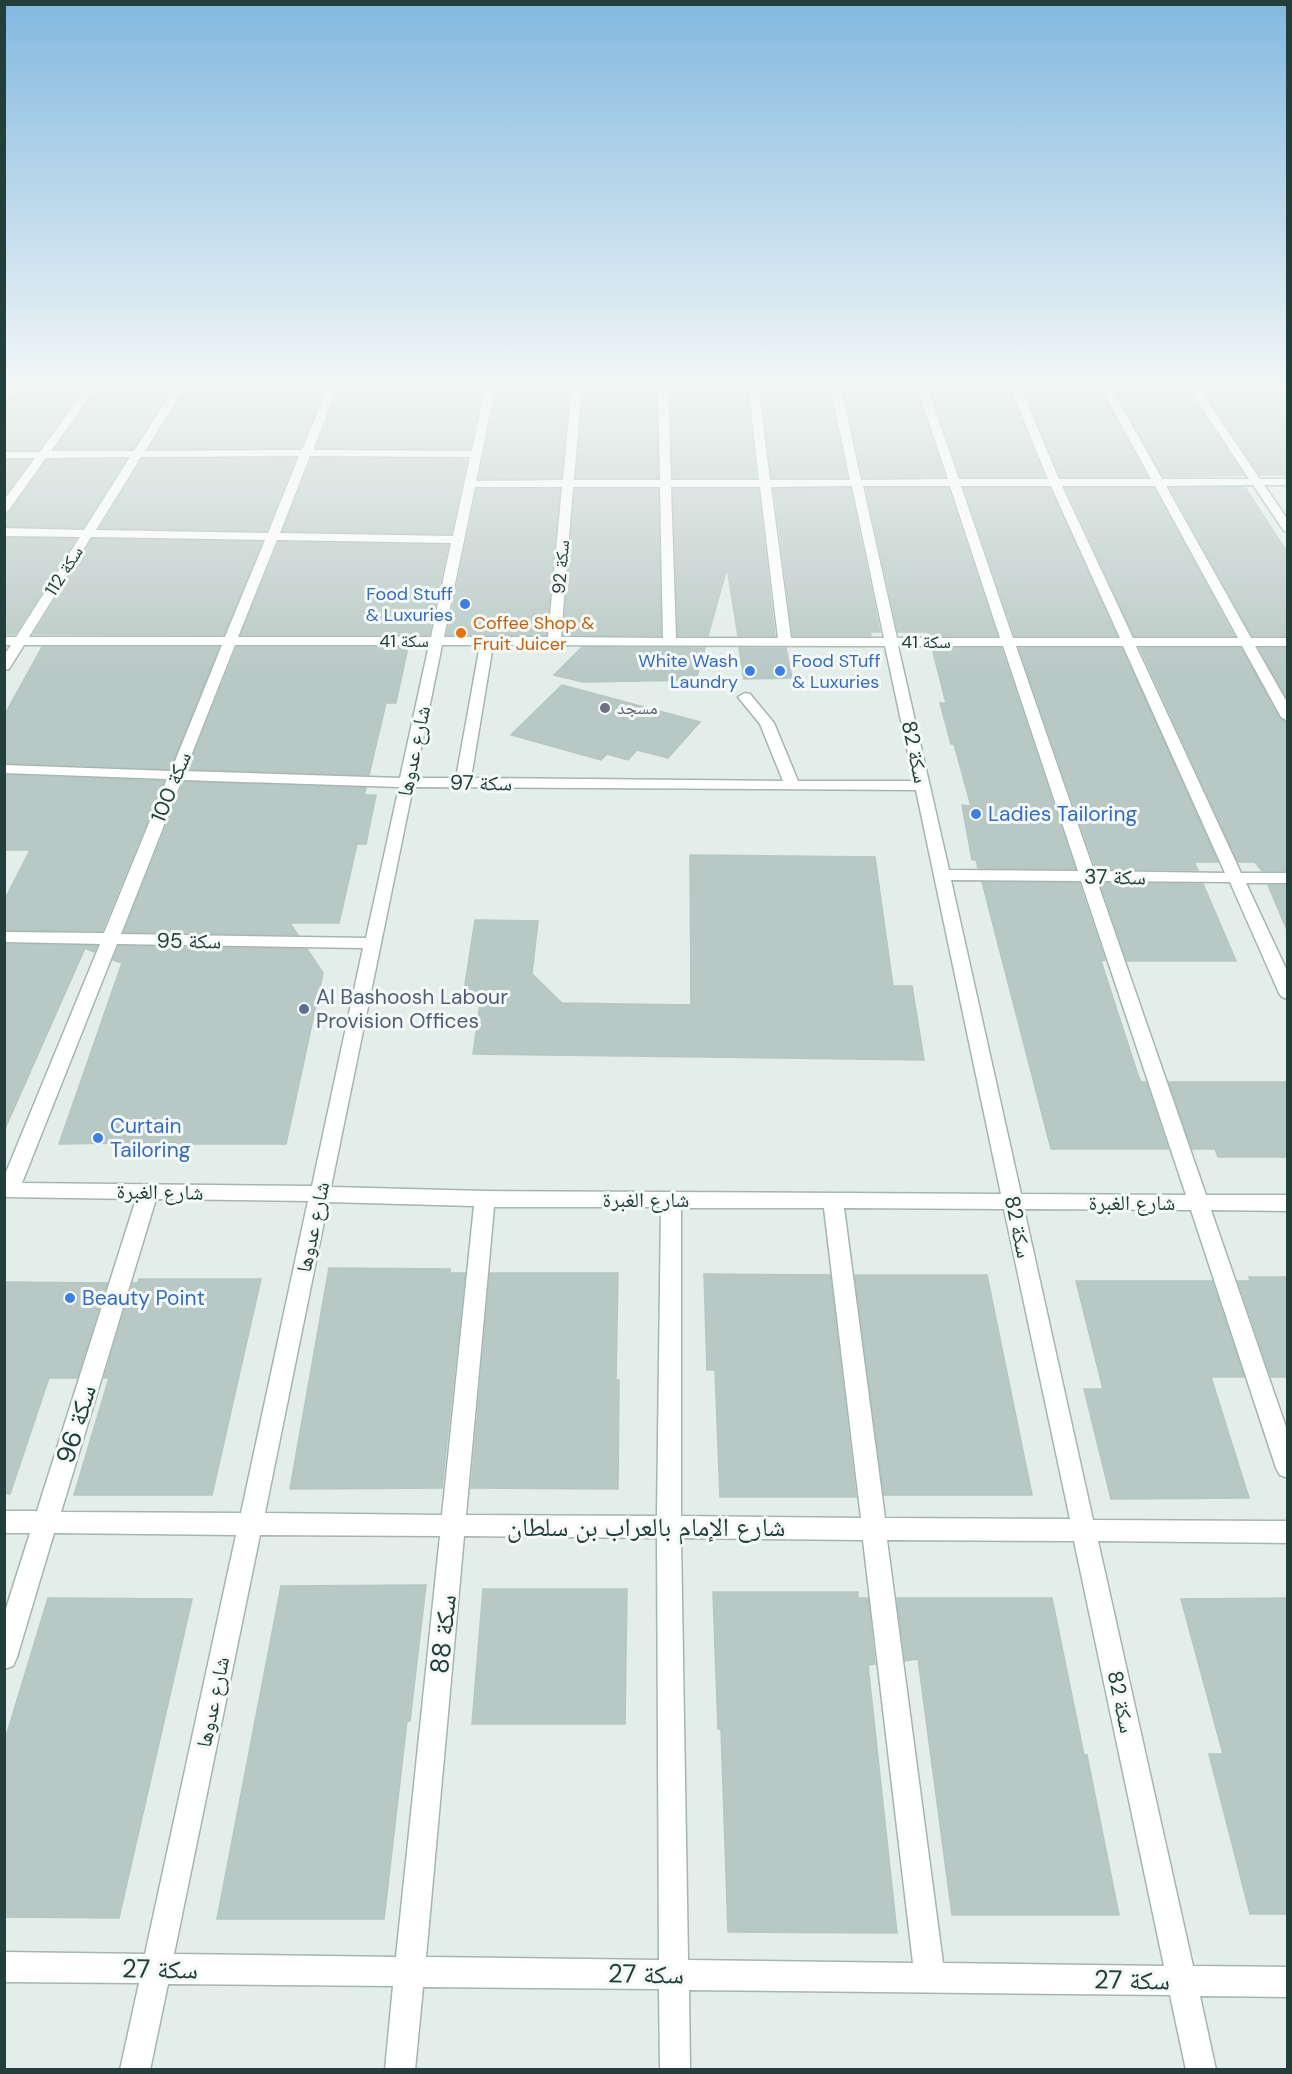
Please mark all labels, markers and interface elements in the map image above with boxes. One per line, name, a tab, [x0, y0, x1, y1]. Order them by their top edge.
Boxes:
street label: سكة 92	[547, 539, 575, 595]
street label: سكة 112	[39, 541, 89, 601]
place label: Food Stuff & Luxuries	[366, 582, 453, 627]
marker: Food Stuff & Luxuries	[458, 597, 472, 611]
place label: Coffee Shop & Fruit Juicer	[473, 611, 594, 656]
marker: Coffee Shop & Fruit Juicer	[454, 626, 468, 640]
street label: سكة 41	[379, 629, 429, 653]
street label: سكة 41	[901, 630, 951, 654]
place label: White Wash Laundry	[638, 649, 738, 694]
place label: Food STuff & Luxuries	[792, 649, 881, 694]
marker: White Wash Laundry	[743, 664, 757, 678]
marker: Food STuff & Luxuries	[773, 664, 787, 678]
place label: مسجد	[617, 696, 658, 720]
marker: مسجد	[598, 701, 612, 715]
street label: شارع عدوها	[391, 703, 437, 799]
street label: سكة 82	[895, 718, 935, 786]
street label: سكة 100	[144, 748, 198, 826]
street label: سكة 97	[450, 768, 512, 798]
place label: Ladies Tailoring	[988, 800, 1137, 828]
marker: Ladies Tailoring	[969, 807, 983, 821]
street label: سكة 37	[1084, 862, 1146, 892]
street label: سكة 95	[156, 926, 222, 956]
place label: Al Bashoosh Labour Provision Offices	[316, 983, 508, 1035]
marker: Al Bashoosh Labour Provision Offices	[297, 1002, 311, 1016]
place label: Curtain Tailoring	[110, 1112, 191, 1164]
marker: Curtain Tailoring	[91, 1131, 105, 1145]
street label: شارع الغبرة	[116, 1177, 204, 1207]
street label: شارع عدوها	[290, 1179, 336, 1275]
street label: شارع الغبرة	[603, 1186, 689, 1214]
street label: شارع الغبرة	[1089, 1189, 1175, 1217]
street label: سكة 82	[998, 1193, 1038, 1261]
place label: Beauty Point	[82, 1284, 205, 1312]
marker: Beauty Point	[63, 1291, 77, 1305]
street label: سكة 96	[48, 1381, 104, 1467]
street label: شارع الإمام بالعراب بن سلطان	[507, 1510, 785, 1545]
street label: سكة 88	[422, 1593, 464, 1675]
street label: شارع عدوها	[190, 1654, 236, 1750]
street label: سكة 82	[1101, 1668, 1141, 1736]
street label: سكة 27	[122, 1951, 198, 1987]
street label: سكة 27	[608, 1956, 684, 1992]
street label: سكة 27	[1094, 1962, 1170, 1998]

